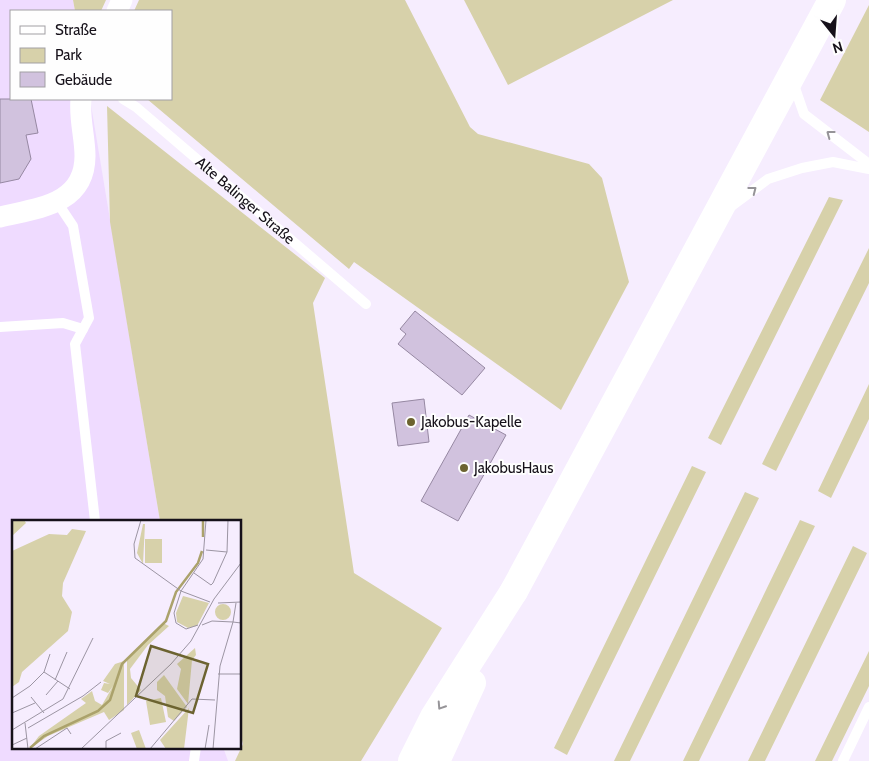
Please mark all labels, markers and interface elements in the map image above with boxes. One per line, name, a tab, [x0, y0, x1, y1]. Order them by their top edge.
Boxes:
legend	[10, 10, 172, 100]
north arrow	[809, 10, 859, 60]
text: Straße	[55, 21, 97, 39]
text: N	[830, 37, 845, 57]
text: Park	[55, 46, 82, 64]
text: Gebäude	[55, 71, 112, 89]
one-way arrow	[826, 131, 836, 140]
street label: Alte Balinger Straße	[192, 153, 299, 248]
one-way arrow	[747, 187, 756, 195]
place label: Jakobus-Kapelle	[420, 413, 522, 431]
marker: Jakobus-Kapelle	[405, 416, 417, 428]
place label: JakobusHaus	[473, 459, 553, 477]
marker: JakobusHaus	[458, 462, 470, 474]
inset map	[12, 520, 241, 748]
one-way arrow	[438, 700, 447, 710]

